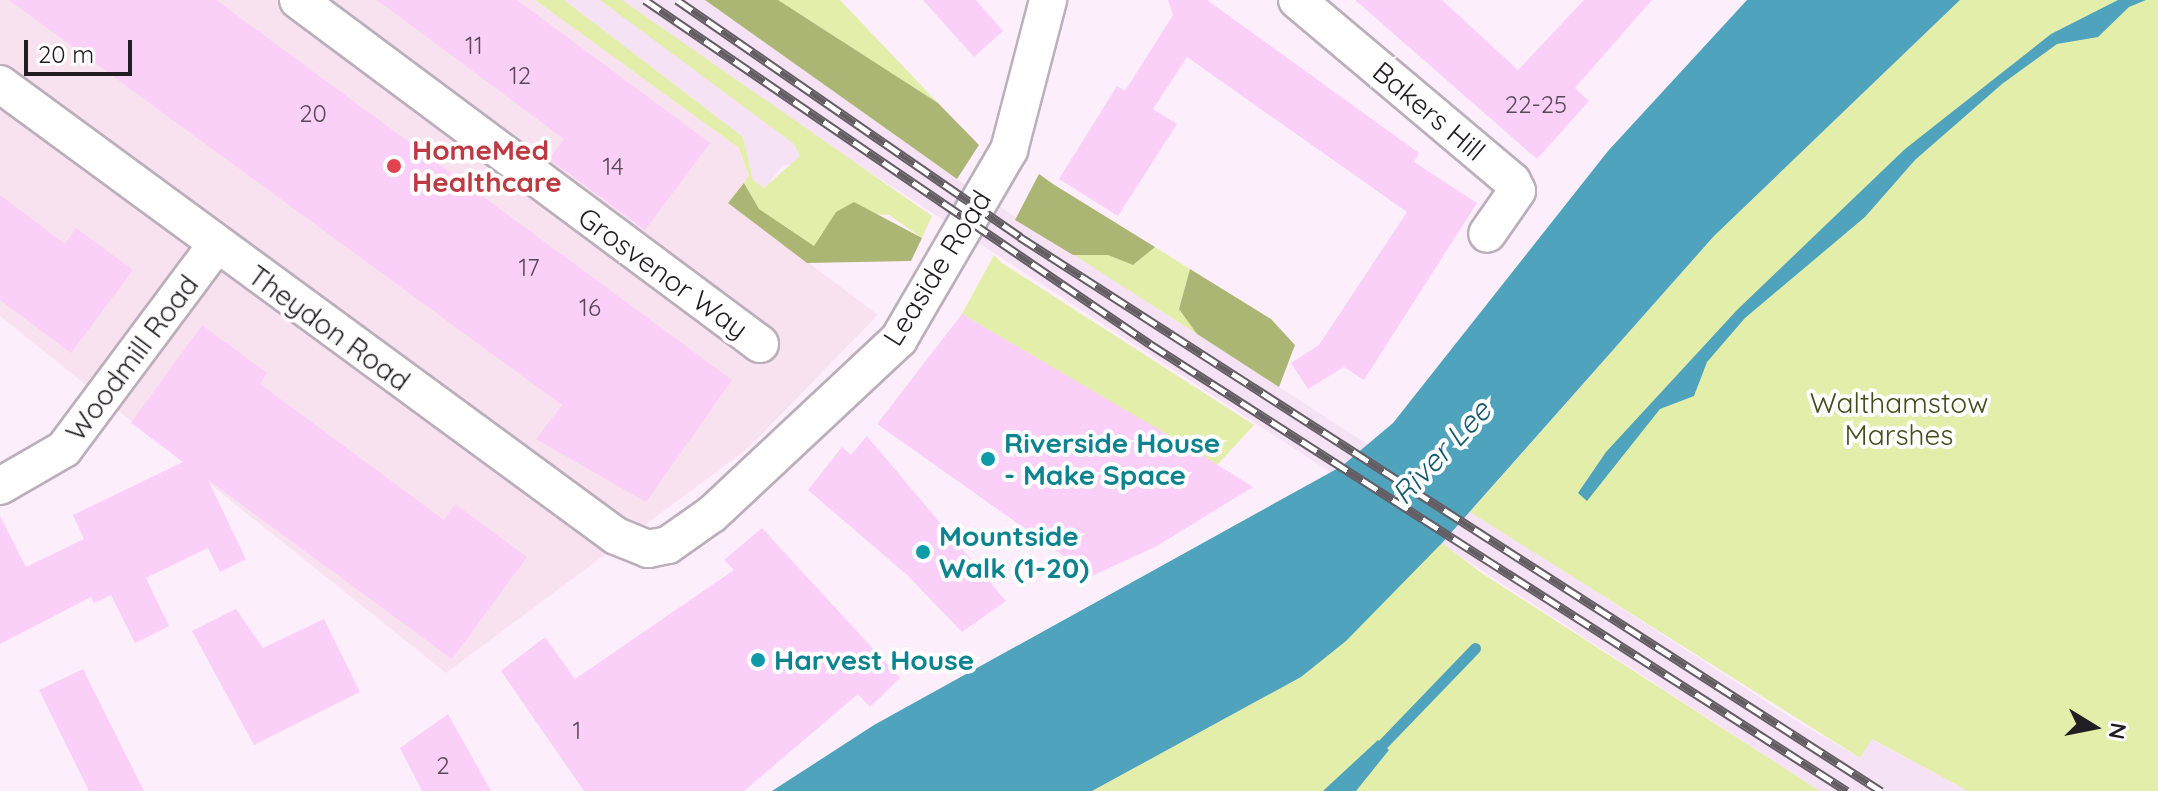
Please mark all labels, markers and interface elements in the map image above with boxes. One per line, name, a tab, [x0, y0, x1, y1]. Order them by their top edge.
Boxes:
scale bar	[28, 24, 136, 74]
house number: 11	[465, 32, 483, 60]
text: 20 m	[38, 39, 94, 69]
street label: Bakers Hill	[1366, 54, 1492, 168]
house number: 12	[509, 62, 531, 90]
house number: 22-25	[1505, 91, 1567, 119]
house number: 20	[299, 100, 327, 128]
place label: HomeMed Healthcare	[412, 133, 562, 199]
house number: 14	[602, 153, 624, 181]
marker: HomeMed Healthcare	[383, 155, 405, 177]
street label: Leaside Road	[876, 184, 998, 352]
street label: Grosvenor Way	[572, 200, 754, 346]
house number: 17	[518, 254, 540, 282]
street label: Theydon Road	[242, 258, 416, 398]
street label: Woodmill Road	[59, 268, 205, 448]
house number: 16	[579, 294, 601, 322]
park label: Walthamstow Marshes	[1810, 386, 1988, 452]
water label: River Lee	[1384, 393, 1498, 511]
place label: Riverside House - Make Space	[1004, 426, 1220, 492]
marker: Riverside House - Make Space	[979, 450, 997, 468]
place label: Mountside Walk (1-20)	[939, 519, 1089, 585]
marker: Mountside Walk (1-20)	[914, 543, 932, 561]
place label: Harvest House	[774, 643, 974, 677]
marker: Harvest House	[749, 651, 767, 669]
north arrow	[2054, 687, 2134, 767]
house number: 1	[573, 717, 581, 745]
text: N	[2102, 721, 2133, 742]
house number: 2	[436, 752, 450, 780]

